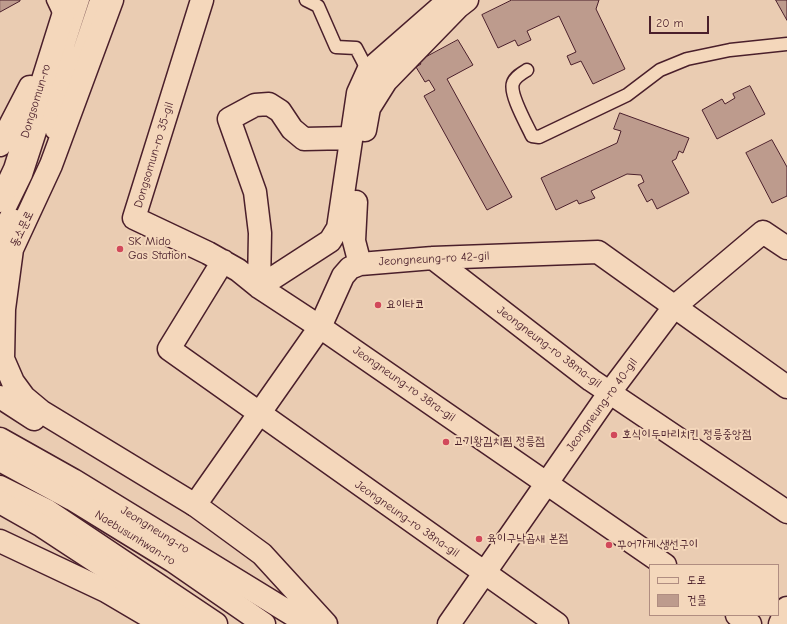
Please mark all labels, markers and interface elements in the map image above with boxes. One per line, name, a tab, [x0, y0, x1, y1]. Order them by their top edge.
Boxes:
scale bar	[651, 8, 711, 34]
text: 20 m	[656, 16, 684, 30]
street label: Dongsomun-ro	[18, 62, 54, 140]
street label: Dongsomun-ro 35-gil	[131, 100, 177, 210]
street label: 동소문로	[7, 208, 37, 250]
place label: SK Mido Gas Station	[128, 235, 187, 263]
marker: SK Mido Gas Station	[115, 244, 125, 254]
street label: Jeongneung-ro 42-gil	[378, 249, 490, 269]
place label: 요이타코	[386, 298, 425, 312]
marker: 요이타코	[373, 300, 383, 310]
street label: Jeongneung-ro 38ma-gil	[494, 303, 604, 391]
street label: Jeongneung-ro 38ra-gil	[350, 343, 458, 425]
street label: Jeongneung-ro 40-gil	[563, 355, 641, 455]
place label: 호식이두마리치킨 정릉중앙점	[622, 428, 752, 442]
marker: 호식이두마리치킨 정릉중앙점	[609, 430, 619, 440]
place label: 고기왕김치찜 정릉점	[454, 435, 545, 449]
marker: 고기왕김치찜 정릉점	[441, 437, 451, 447]
street label: Jeongneung-ro 38na-gil	[352, 478, 462, 560]
street label: Jeongneung-ro	[118, 503, 192, 557]
street label: Naebusunhwan-ro	[92, 507, 178, 569]
place label: 육이구낙곱새 본점	[487, 532, 568, 546]
marker: 육이구낙곱새 본점	[474, 534, 484, 544]
place label: 꾸어가게 생선구이	[617, 538, 698, 552]
marker: 꾸어가게 생선구이	[604, 540, 614, 550]
legend	[649, 564, 779, 616]
text: 도로	[687, 573, 706, 587]
text: 건물	[687, 593, 706, 607]

